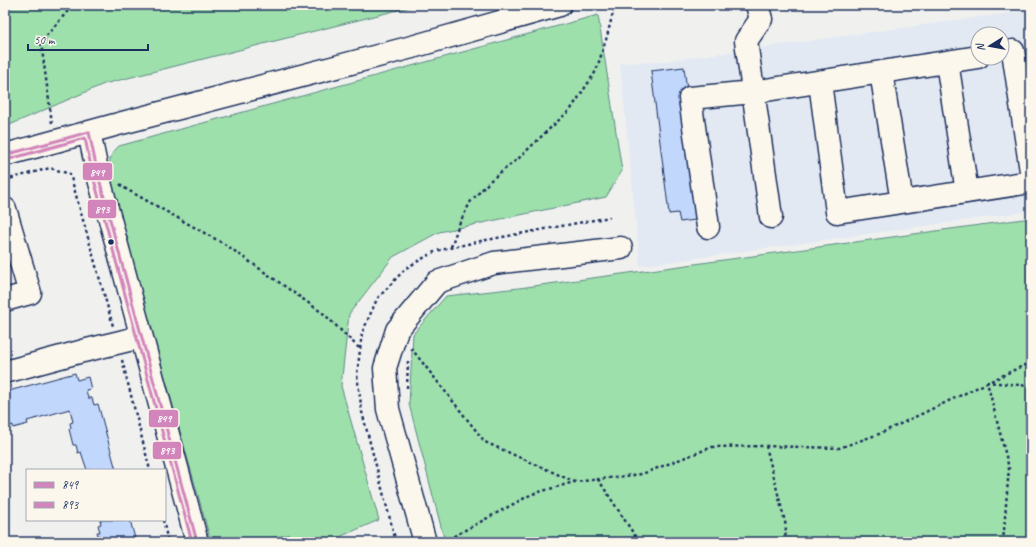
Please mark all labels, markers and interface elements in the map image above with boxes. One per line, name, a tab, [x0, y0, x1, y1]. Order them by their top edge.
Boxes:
scale bar	[28, 26, 148, 52]
north arrow	[970, 26, 1010, 66]
text: 50 m	[34, 32, 56, 48]
text: N	[972, 41, 988, 53]
line badge: 849	[82, 162, 113, 181]
text: 849	[90, 165, 106, 179]
line badge: 893	[87, 199, 117, 219]
text: 893	[95, 202, 110, 216]
unlabelled marker	[106, 237, 116, 247]
line badge: 849	[148, 409, 179, 428]
text: 849	[157, 411, 173, 425]
line badge: 893	[152, 441, 182, 460]
text: 893	[160, 443, 175, 457]
legend	[26, 469, 166, 521]
text: 849	[62, 477, 80, 493]
text: 893	[62, 497, 80, 513]

